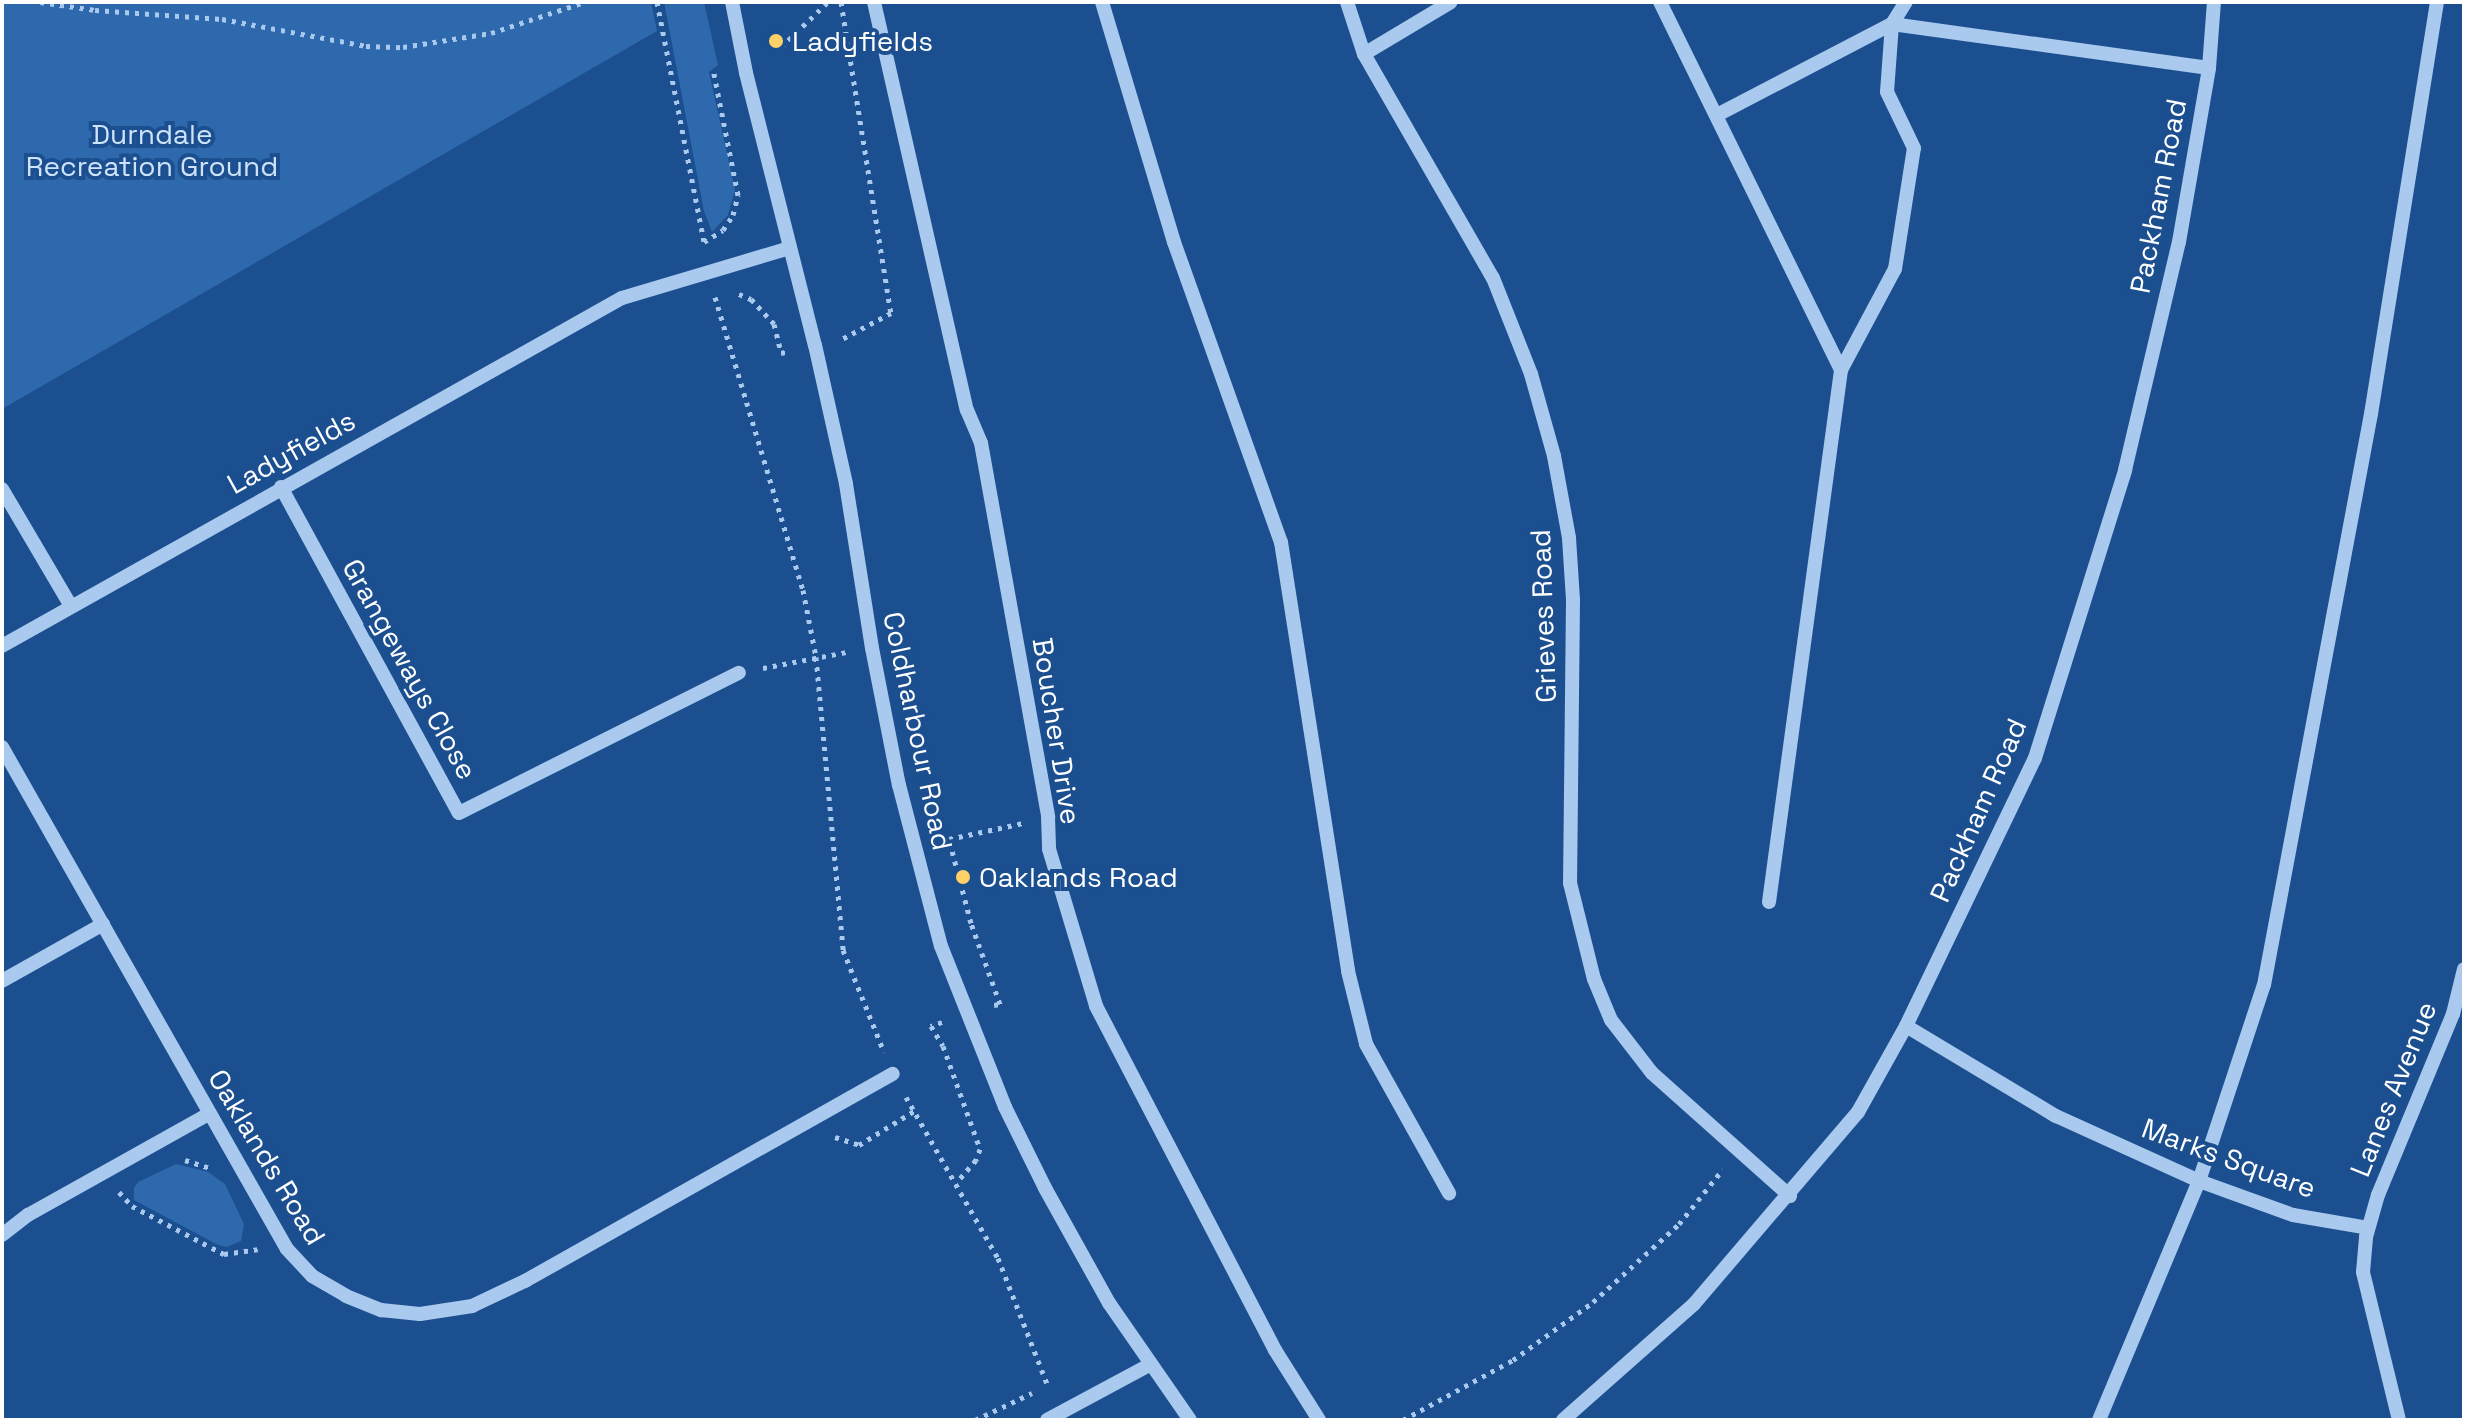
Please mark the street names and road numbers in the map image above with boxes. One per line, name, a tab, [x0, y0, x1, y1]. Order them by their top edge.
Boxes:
street label: Packham Road	[2123, 96, 2193, 296]
street label: Ladyfields	[221, 403, 361, 501]
street label: Grieves Road	[1523, 529, 1563, 703]
street label: Grangeways Close	[336, 553, 484, 785]
street label: Coldharbour Road	[876, 609, 960, 853]
street label: Boucher Drive	[1026, 635, 1088, 827]
street label: Packham Road	[1923, 713, 2033, 907]
street label: Lanes Avenue	[2343, 996, 2443, 1182]
street label: Oaklands Road	[201, 1063, 333, 1251]
street label: Marks Square	[2137, 1111, 2321, 1205]

